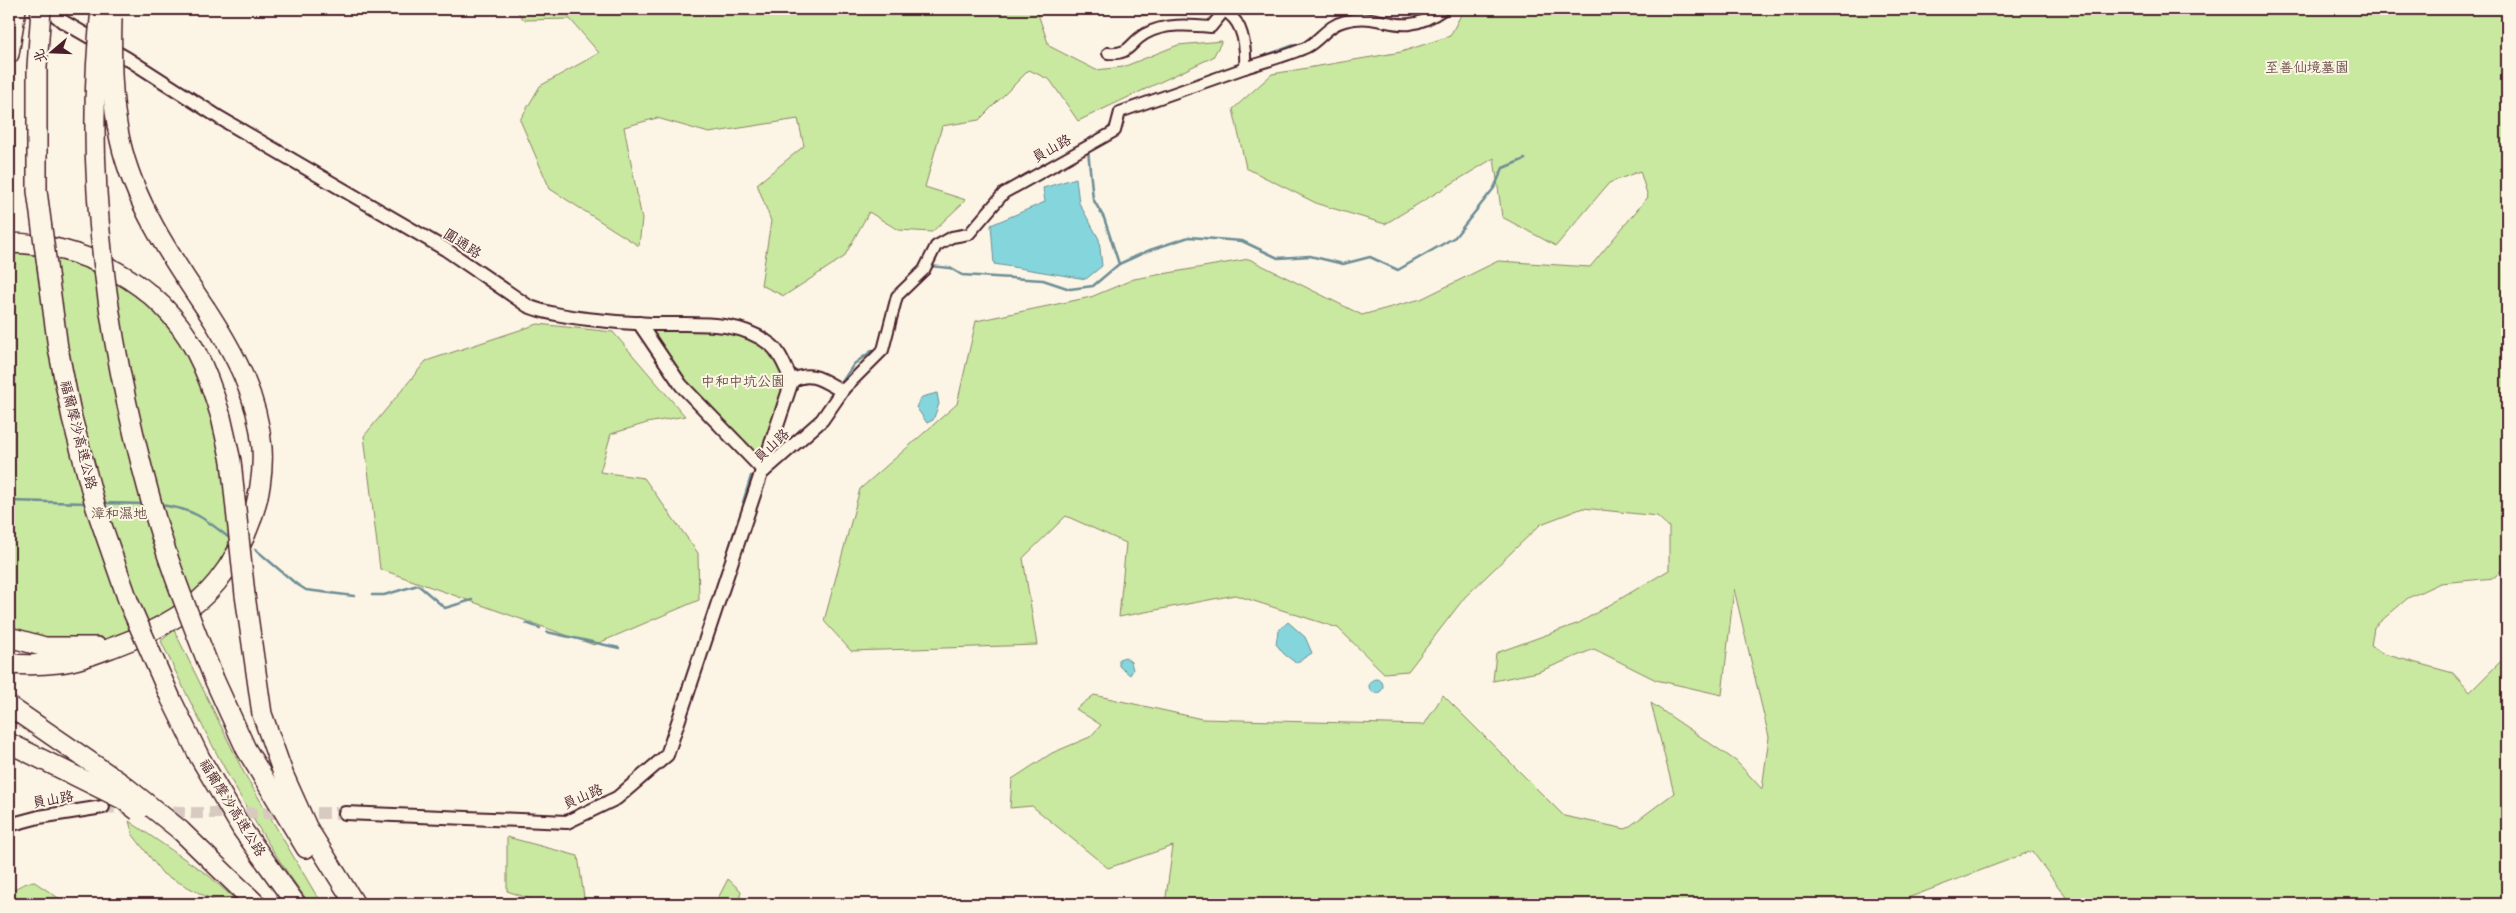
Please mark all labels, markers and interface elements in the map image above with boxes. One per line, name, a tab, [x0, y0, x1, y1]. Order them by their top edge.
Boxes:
north arrow	[28, 28, 78, 78]
text: 北	[29, 46, 52, 66]
park label: 至善仙境墓園	[2265, 58, 2349, 78]
street label: 員山路	[1029, 130, 1075, 168]
street label: 圓通路	[439, 224, 485, 264]
park label: 中和中坑公園	[701, 372, 785, 392]
street label: 福爾摩沙高速公路	[55, 378, 101, 492]
street label: 員山路	[750, 424, 794, 468]
park label: 漳和濕地	[91, 504, 147, 524]
street label: 福爾摩沙高速公路	[194, 755, 270, 861]
street label: 員山路	[560, 780, 606, 814]
street label: 員山路	[31, 787, 75, 813]

